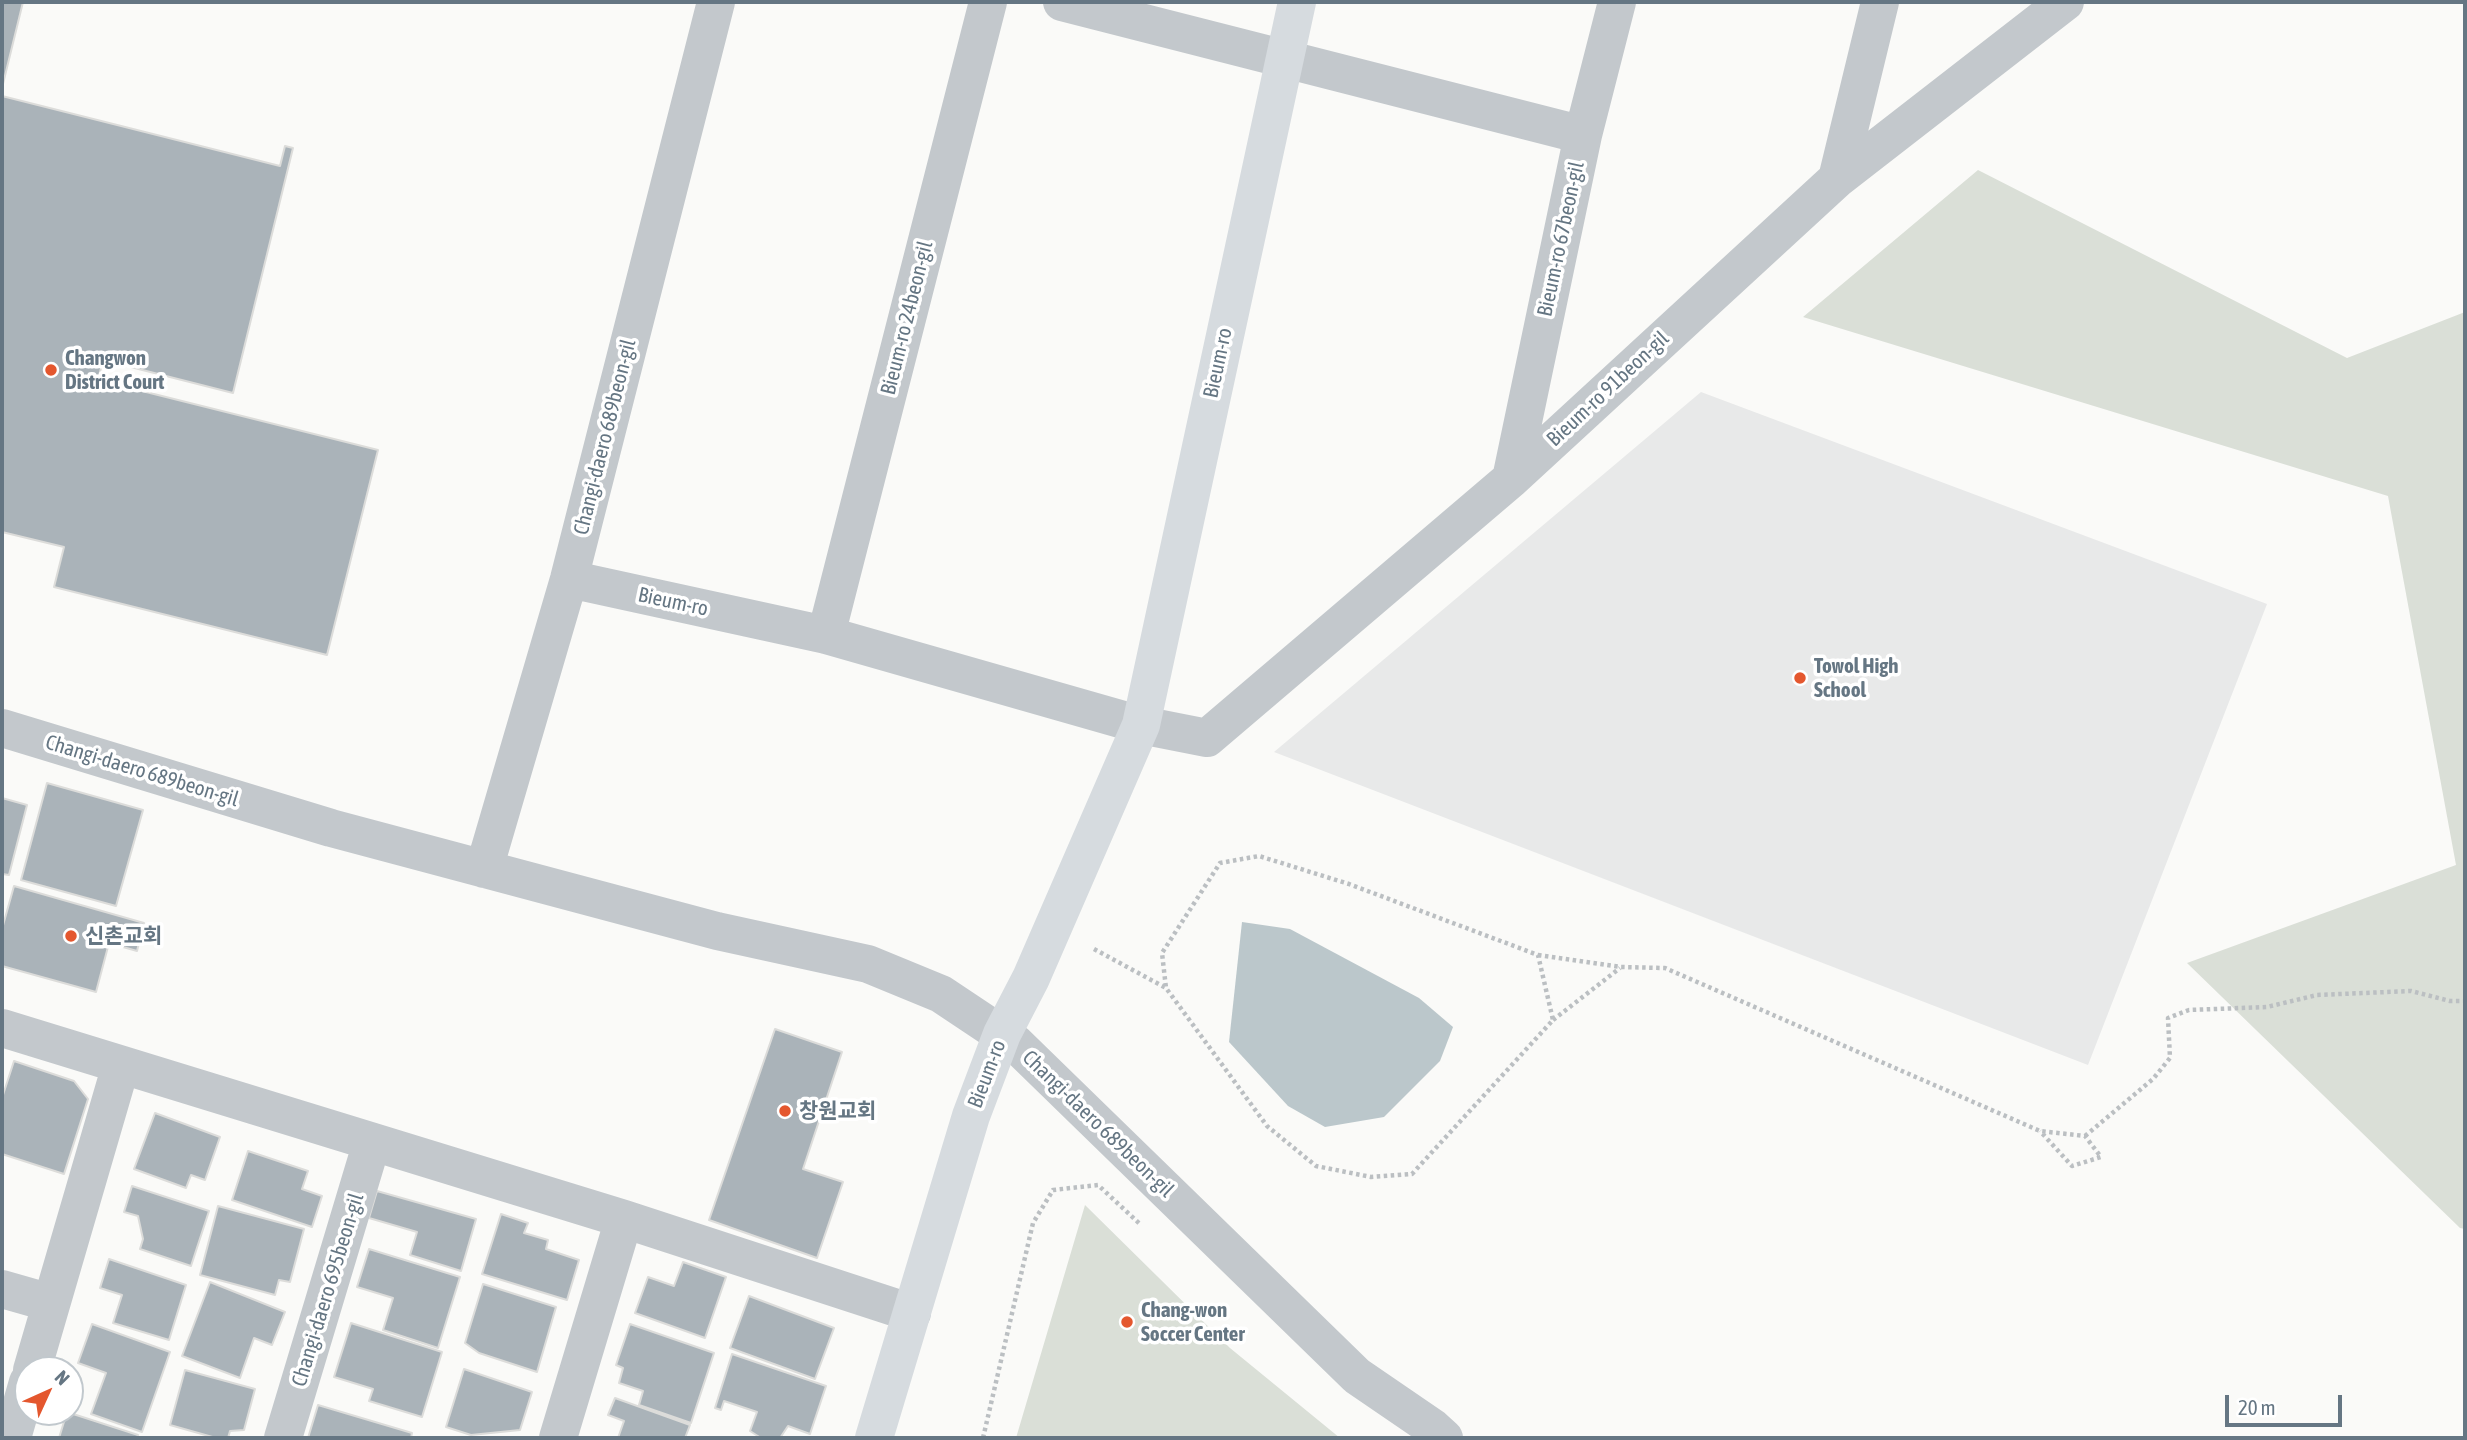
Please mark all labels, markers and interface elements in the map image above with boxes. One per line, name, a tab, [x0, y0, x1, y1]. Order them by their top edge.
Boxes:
street label: Bieum-ro 67beon-gil	[1532, 159, 1590, 319]
street label: Bieum-ro 24beon-gil	[876, 238, 938, 398]
street label: Bieum-ro	[1198, 326, 1238, 400]
street label: Bieum-ro 91beon-gil	[1542, 326, 1674, 452]
street label: Changi-daero 689beon-gil	[569, 337, 641, 537]
place label: Changwon District Court	[65, 345, 164, 395]
marker: Changwon District Court	[43, 362, 59, 378]
street label: Bieum-ro	[636, 582, 710, 622]
place label: Towol High School	[1814, 653, 1899, 703]
marker: Towol High School	[1792, 670, 1808, 686]
street label: Changi-daero 689beon-gil	[42, 730, 242, 812]
place label: 신촌교회	[85, 923, 162, 949]
marker: 신촌교회	[63, 928, 79, 944]
street label: Bieum-ro	[963, 1036, 1011, 1112]
street label: Changi-daero 689beon-gil	[1017, 1045, 1179, 1203]
place label: 창원교회	[799, 1098, 876, 1124]
marker: 창원교회	[777, 1103, 793, 1119]
street label: Changi-daero 695beon-gil	[287, 1190, 369, 1390]
place label: Chang-won Soccer Center	[1141, 1297, 1245, 1347]
marker: Chang-won Soccer Center	[1119, 1314, 1135, 1330]
north arrow	[14, 1356, 84, 1426]
text: N	[51, 1366, 74, 1389]
scale bar	[2229, 1380, 2346, 1424]
text: 20 m	[2238, 1395, 2276, 1419]

